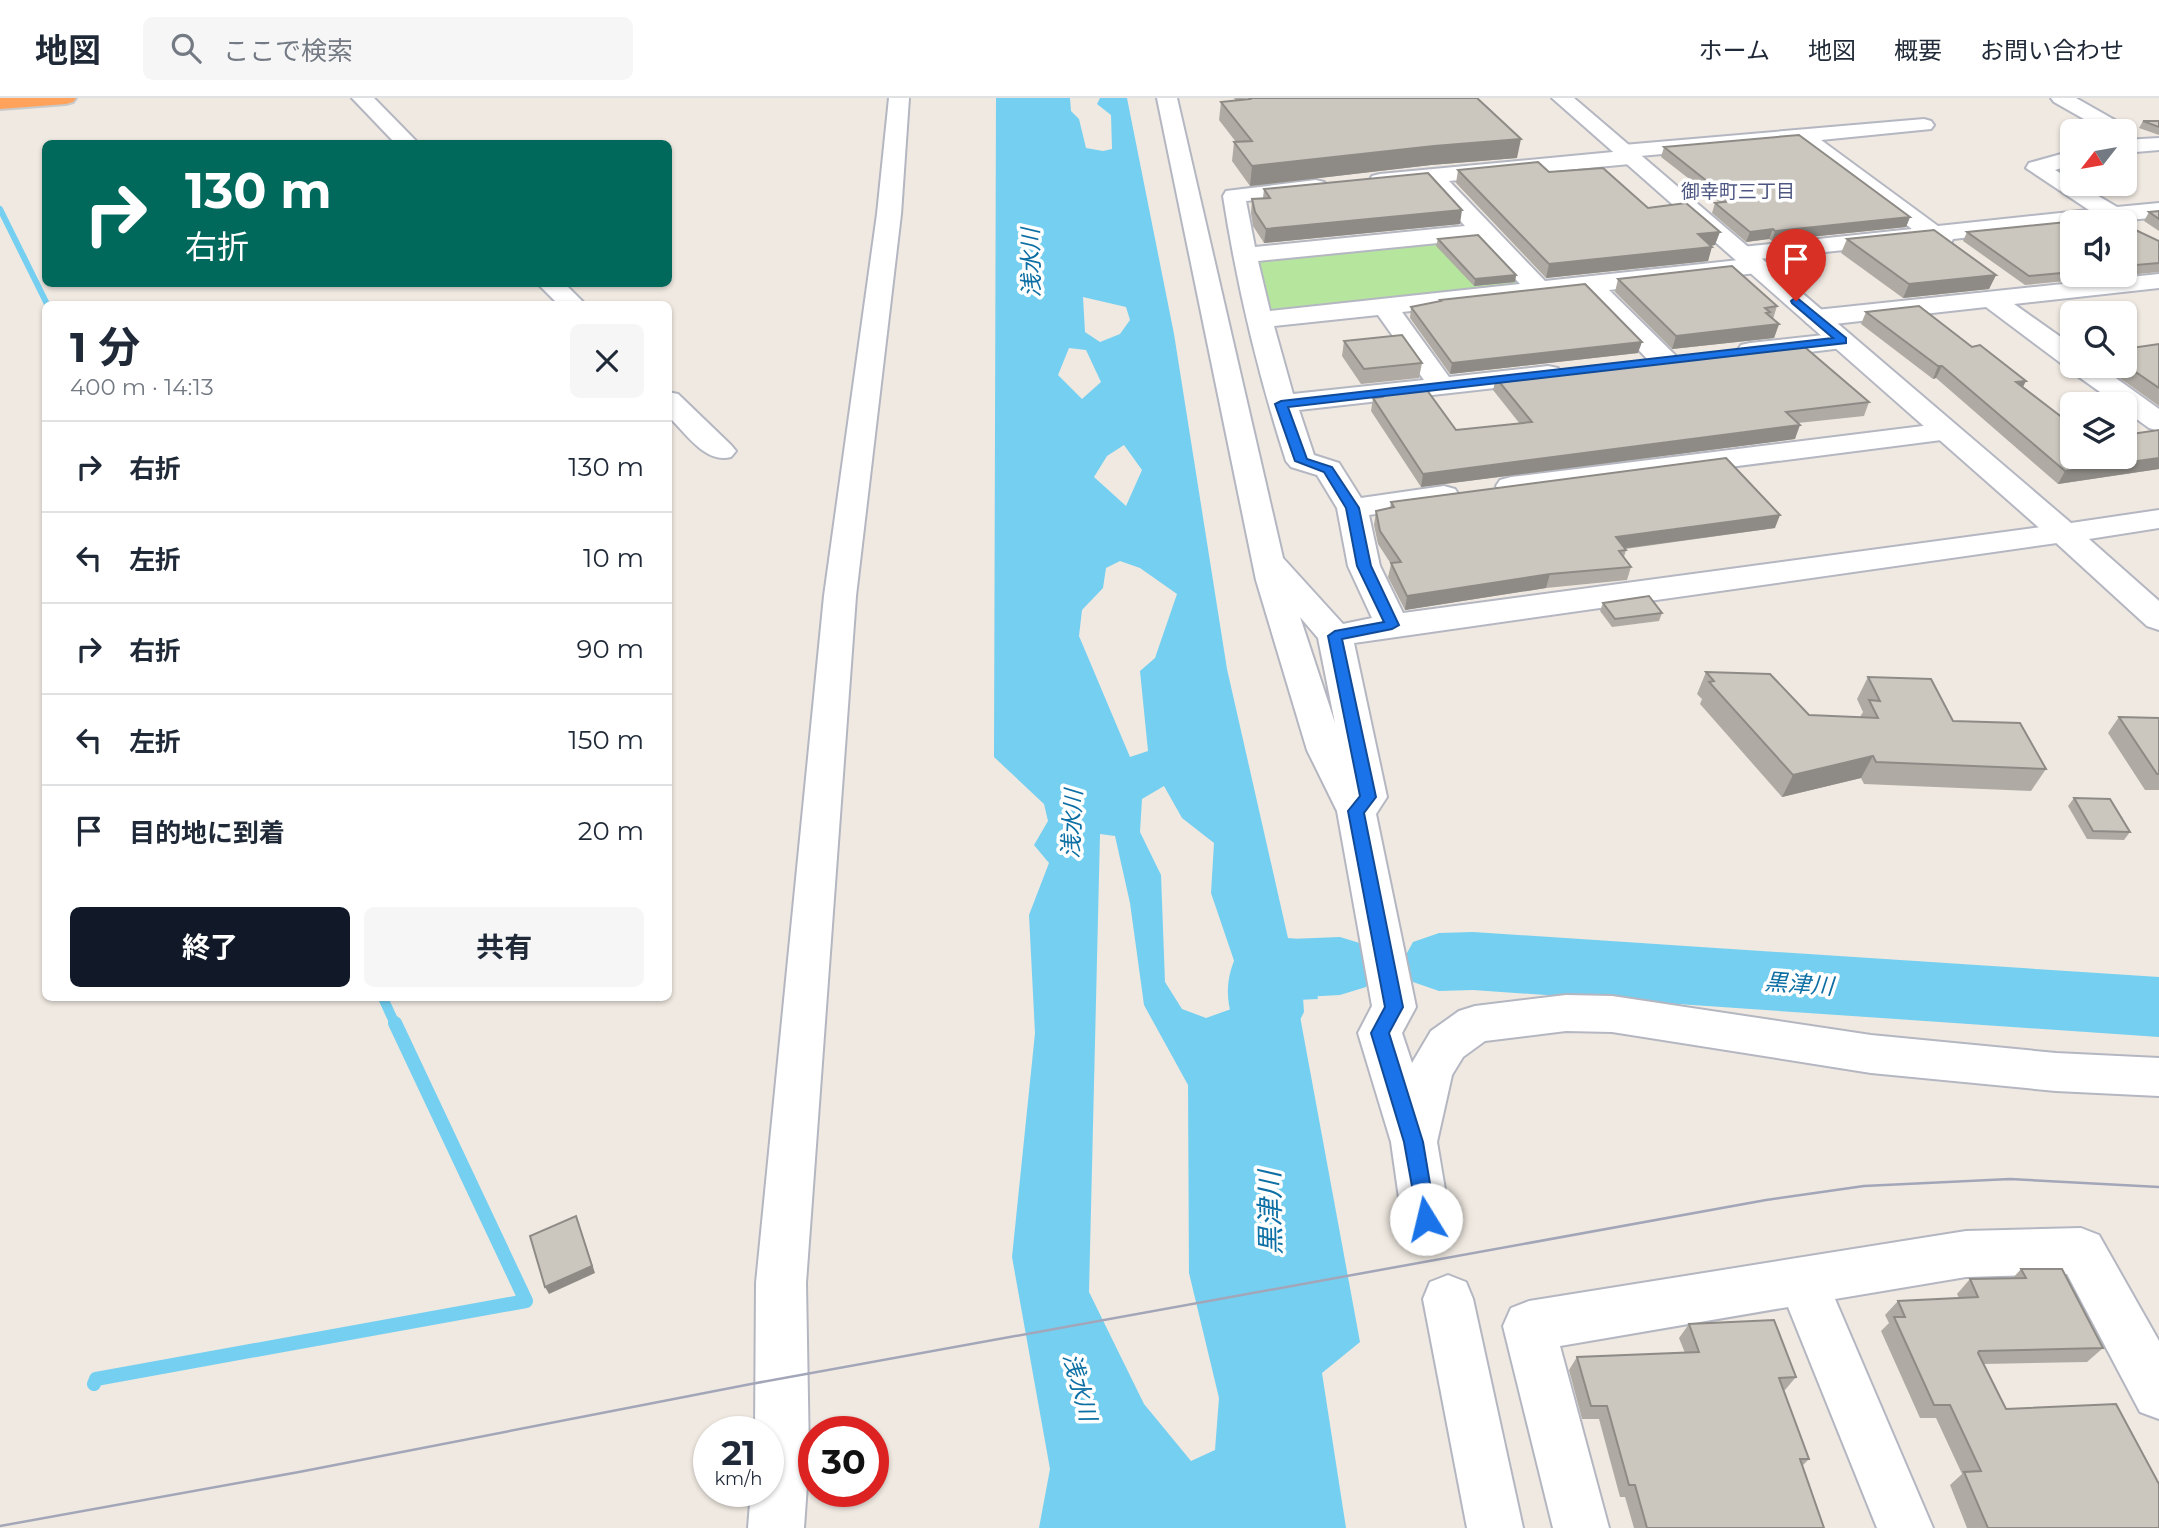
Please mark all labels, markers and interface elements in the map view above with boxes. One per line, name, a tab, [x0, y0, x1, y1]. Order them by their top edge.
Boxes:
search box	[143, 17, 633, 80]
icon: search	[167, 29, 205, 67]
text: 地図	[35, 30, 101, 70]
text: ここで検索	[223, 35, 353, 67]
text: ホーム	[1699, 36, 1770, 65]
text: 地図	[1808, 36, 1856, 65]
text: 概要	[1894, 36, 1942, 65]
text: お問い合わせ	[1980, 36, 2124, 65]
north arrow	[2060, 119, 2137, 196]
map controls	[2060, 119, 2137, 469]
text: 130 m	[185, 161, 332, 220]
icon: right	[70, 168, 161, 259]
district label: 御幸町三丁目	[1681, 180, 1795, 203]
button: sound	[2060, 210, 2137, 287]
water label: 浅水川	[1016, 225, 1046, 298]
text: 右折	[185, 227, 249, 266]
pin	[1766, 229, 1826, 301]
icon: arrive	[1777, 240, 1815, 278]
button: search	[2060, 301, 2137, 378]
text: 1 分	[70, 321, 140, 373]
button: close	[570, 324, 644, 398]
text: 400 m · 14:13	[70, 373, 214, 401]
button: layers	[2060, 392, 2137, 469]
icon: right	[70, 448, 108, 486]
text: 130 m	[568, 451, 644, 483]
text: 右折	[129, 453, 181, 485]
icon: left	[70, 539, 108, 577]
text: 10 m	[583, 542, 644, 574]
text: 左折	[129, 544, 181, 576]
icon: right	[70, 630, 108, 668]
text: 90 m	[577, 633, 644, 665]
text: 右折	[129, 635, 181, 667]
icon: left	[70, 721, 108, 759]
text: 150 m	[568, 724, 644, 756]
text: 左折	[129, 726, 181, 758]
water label: 浅水川	[1056, 786, 1088, 859]
icon: arrive	[70, 812, 108, 850]
text: 20 m	[578, 815, 644, 847]
text: 目的地に到着	[129, 817, 285, 849]
button: 終了	[70, 907, 350, 987]
button: 共有	[364, 907, 644, 987]
water label: 黒津川	[1764, 968, 1837, 1001]
water label: 黒津川	[1252, 1168, 1288, 1255]
position arrow	[1389, 1182, 1463, 1256]
water label: 浅水川	[1058, 1350, 1103, 1427]
speed limit sign: 30	[798, 1416, 889, 1507]
text: 21	[721, 1431, 756, 1474]
text: km/h	[714, 1468, 763, 1490]

